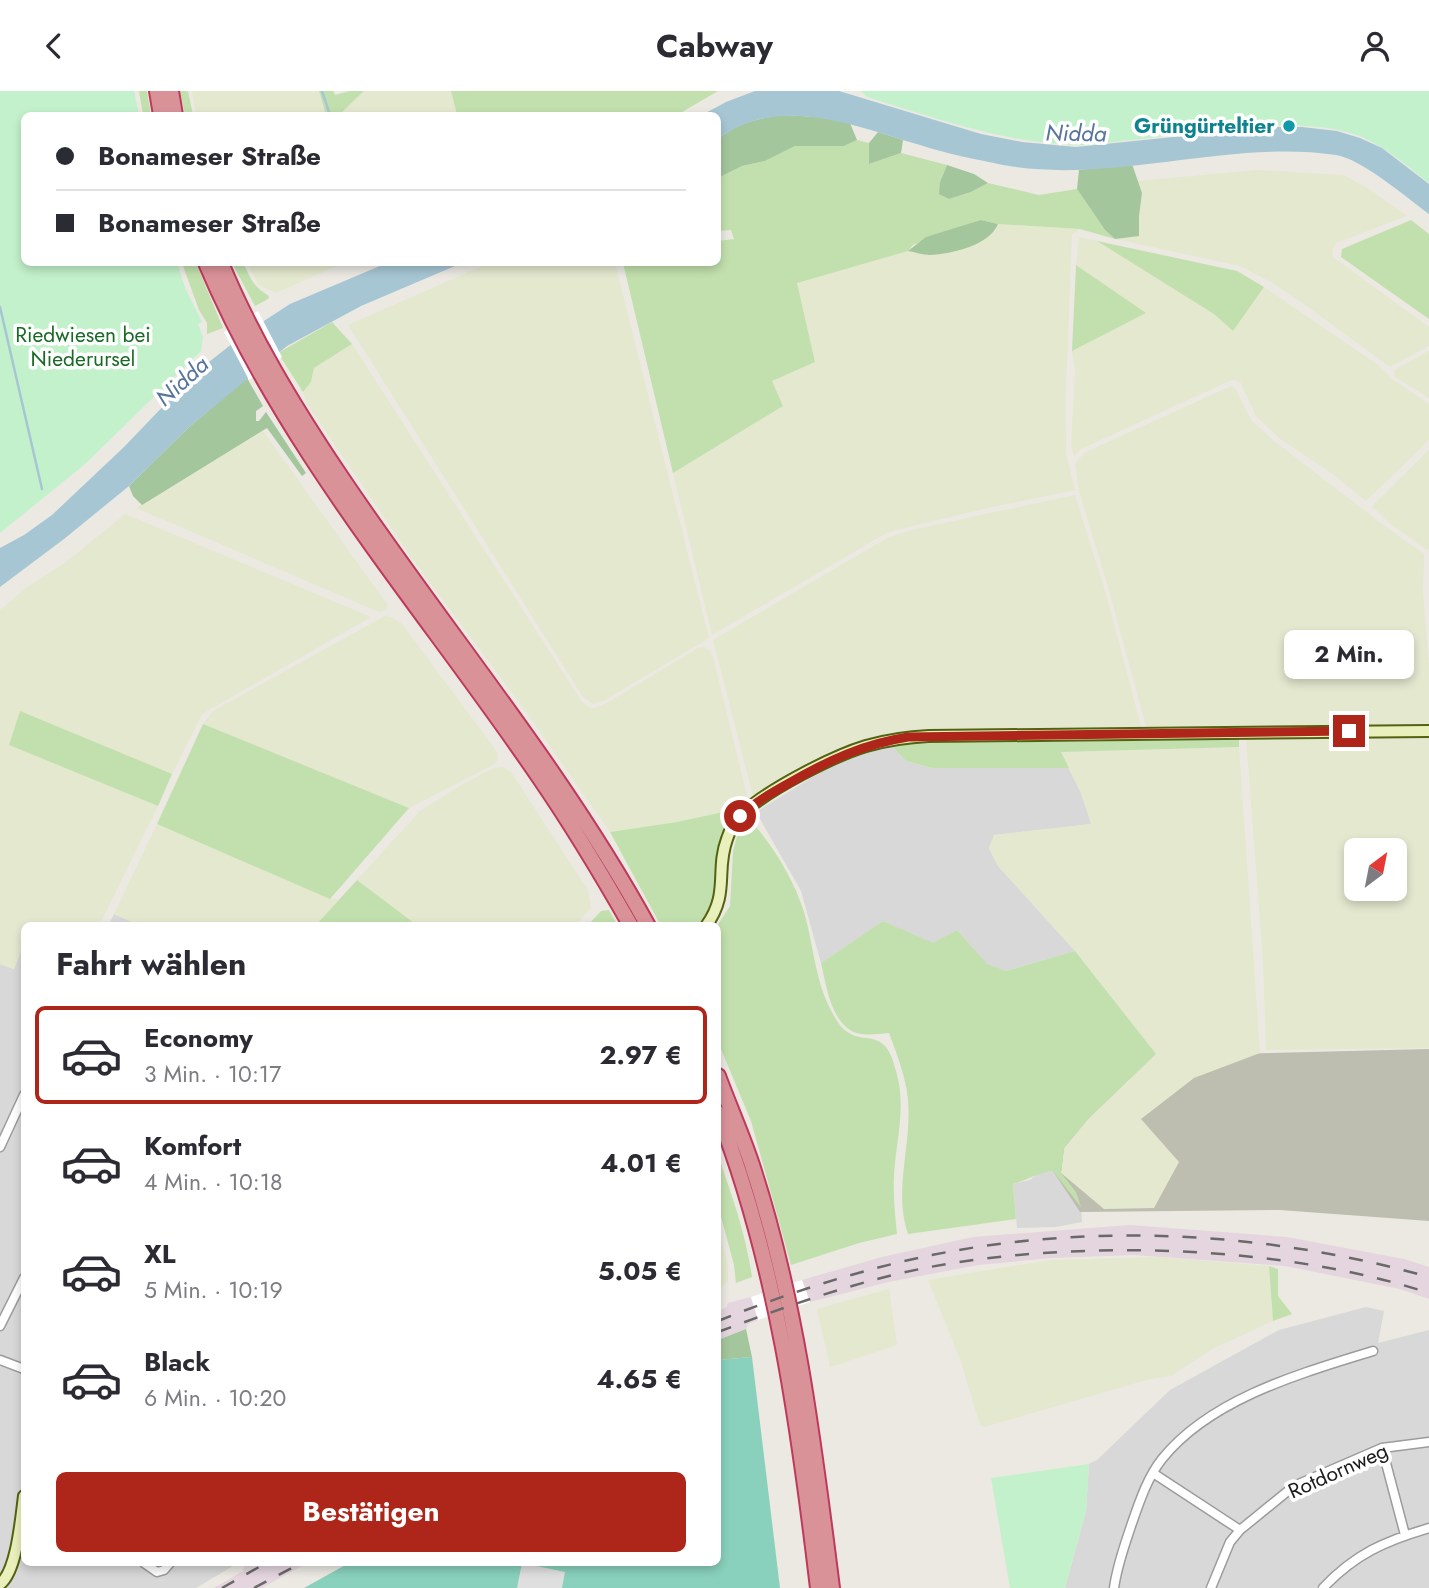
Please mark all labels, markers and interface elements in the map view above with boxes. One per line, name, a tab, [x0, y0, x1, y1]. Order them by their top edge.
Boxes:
text: Cabway	[656, 23, 773, 69]
icon: back	[35, 27, 73, 65]
icon: person	[1356, 27, 1394, 65]
place label: Grüngürteltier	[1134, 111, 1275, 141]
water label: Nidda	[1045, 115, 1107, 151]
marker: Grüngürteltier	[1281, 118, 1297, 134]
text: Bonameser Straße	[98, 137, 321, 175]
text: Bonameser Straße	[98, 204, 321, 242]
park label: Riedwiesen bei Niederursel	[15, 320, 151, 374]
water label: Nidda	[148, 348, 216, 414]
callout: 2 Min.	[1284, 629, 1414, 679]
text: 2 Min.	[1314, 637, 1384, 671]
route end	[1333, 715, 1365, 747]
route start	[724, 800, 756, 832]
north arrow	[1344, 838, 1407, 901]
map controls	[1344, 838, 1407, 901]
text: Fahrt wählen	[56, 941, 246, 987]
text: Economy	[144, 1019, 253, 1057]
icon: car	[60, 1024, 123, 1087]
text: 2.97 €	[599, 1036, 682, 1074]
text: 3 Min. · 10:17	[144, 1057, 281, 1091]
text: Komfort	[144, 1127, 241, 1165]
icon: car	[60, 1132, 123, 1195]
text: 4.01 €	[600, 1144, 682, 1182]
text: 4 Min. · 10:18	[144, 1165, 283, 1199]
text: XL	[144, 1235, 176, 1273]
icon: car	[60, 1240, 123, 1303]
text: 5.05 €	[598, 1252, 682, 1290]
text: 5 Min. · 10:19	[144, 1273, 283, 1307]
text: Black	[144, 1343, 210, 1381]
icon: car	[60, 1348, 123, 1411]
text: 4.65 €	[596, 1360, 682, 1398]
text: 6 Min. · 10:20	[144, 1381, 286, 1415]
street label: Rotdornweg	[1283, 1436, 1393, 1506]
button: Bestätigen	[56, 1472, 686, 1552]

